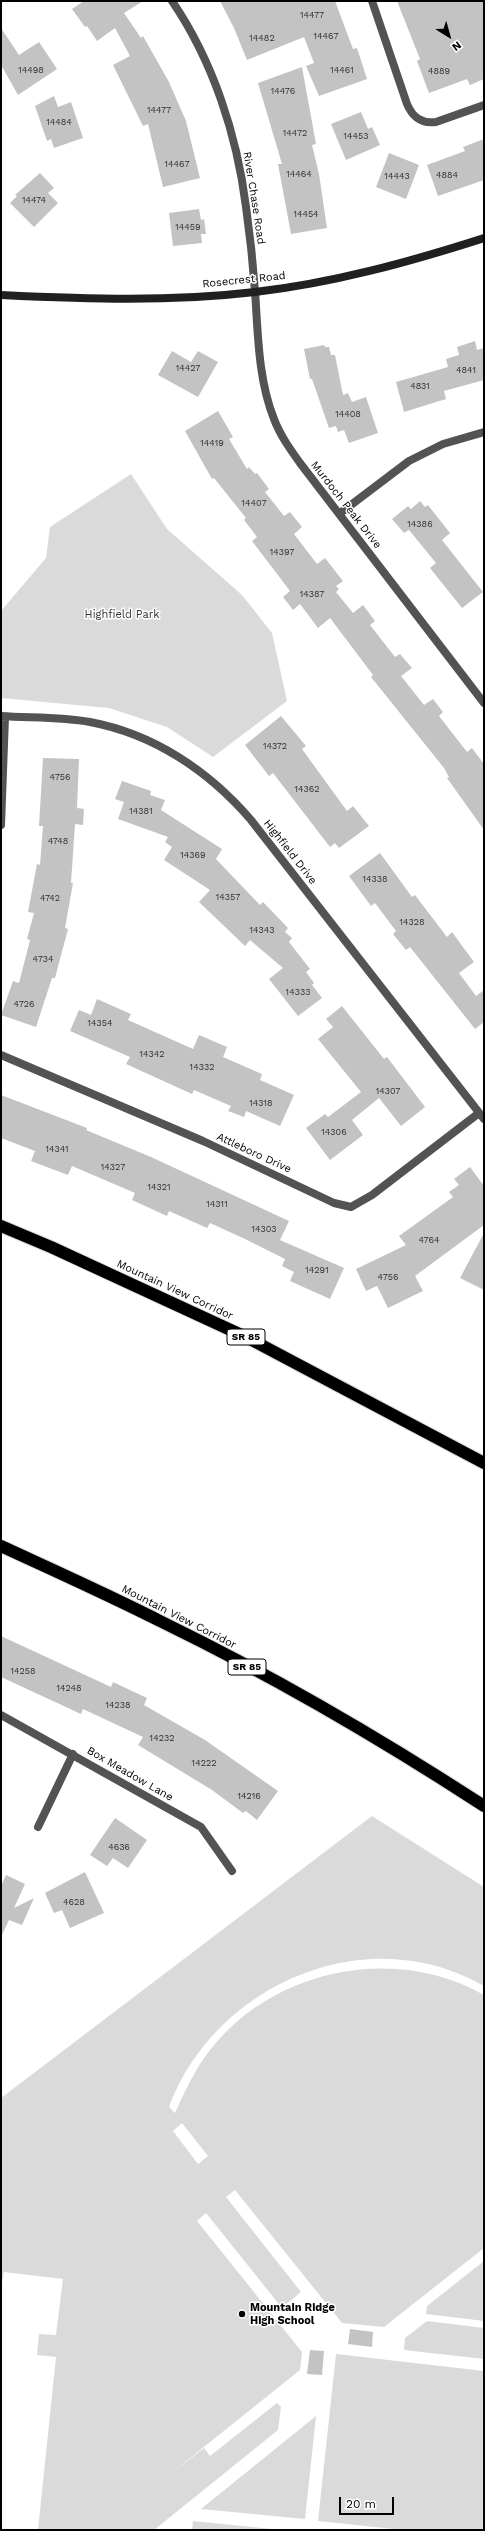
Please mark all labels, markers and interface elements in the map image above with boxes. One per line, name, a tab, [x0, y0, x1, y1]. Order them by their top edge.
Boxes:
house number: 14477	[300, 10, 324, 20]
north arrow	[429, 16, 469, 56]
house number: 14467	[314, 31, 338, 41]
house number: 14482	[249, 33, 275, 43]
text: N	[449, 38, 464, 54]
house number: 14498	[18, 65, 44, 75]
house number: 14461	[330, 65, 354, 75]
house number: 4889	[428, 66, 450, 76]
house number: 14476	[271, 86, 295, 96]
house number: 14477	[147, 105, 171, 115]
house number: 14484	[46, 117, 72, 127]
house number: 14472	[283, 128, 307, 138]
house number: 14453	[344, 131, 368, 141]
street label: River Chase Road	[240, 151, 268, 245]
house number: 14467	[165, 159, 189, 169]
house number: 14464	[286, 169, 312, 179]
house number: 4884	[436, 170, 458, 180]
house number: 14443	[384, 171, 410, 181]
house number: 14474	[22, 195, 46, 205]
house number: 14454	[293, 209, 319, 219]
house number: 14459	[175, 222, 201, 232]
street label: Rosecrest Road	[202, 269, 286, 291]
house number: 14427	[176, 363, 200, 373]
house number: 4841	[456, 365, 476, 375]
house number: 4831	[410, 381, 430, 391]
house number: 14408	[335, 409, 361, 419]
house number: 14419	[200, 438, 224, 448]
street label: Murdoch Peak Drive	[308, 459, 384, 551]
house number: 14407	[242, 498, 266, 508]
house number: 14386	[407, 519, 433, 529]
house number: 14397	[270, 547, 294, 557]
house number: 14387	[300, 589, 324, 599]
park label: Highfield Park	[85, 608, 159, 622]
house number: 14372	[263, 741, 287, 751]
house number: 4756	[50, 772, 70, 782]
house number: 14362	[295, 784, 319, 794]
house number: 14381	[129, 806, 153, 816]
street label: Highfield Drive	[261, 817, 319, 887]
house number: 4748	[48, 836, 68, 846]
house number: 14369	[180, 850, 206, 860]
house number: 14338	[362, 874, 388, 884]
house number: 14357	[216, 892, 240, 902]
house number: 4742	[40, 893, 60, 903]
house number: 14328	[399, 917, 425, 927]
house number: 14343	[249, 925, 275, 935]
house number: 4734	[33, 954, 53, 964]
house number: 14333	[286, 987, 310, 997]
house number: 4726	[14, 999, 34, 1009]
house number: 14354	[88, 1018, 112, 1028]
house number: 14342	[139, 1049, 165, 1059]
house number: 14332	[190, 1062, 214, 1072]
house number: 14307	[376, 1086, 400, 1096]
house number: 14318	[249, 1098, 273, 1108]
house number: 14306	[321, 1127, 347, 1137]
street label: Attleboro Drive	[215, 1130, 293, 1176]
house number: 14341	[45, 1144, 69, 1154]
house number: 14327	[101, 1162, 125, 1172]
house number: 14321	[147, 1182, 171, 1192]
house number: 14311	[206, 1199, 228, 1209]
house number: 14303	[252, 1224, 276, 1234]
house number: 4764	[419, 1235, 439, 1245]
street label: Mountain View Corridor	[115, 1257, 235, 1323]
house number: 14291	[305, 1265, 329, 1275]
house number: 4756	[378, 1272, 398, 1282]
road number: SR 85	[227, 1329, 265, 1345]
street label: Mountain View Corridor	[119, 1582, 239, 1652]
road number: SR 85	[228, 1659, 266, 1675]
house number: 14258	[10, 1666, 36, 1676]
house number: 14248	[56, 1683, 82, 1693]
house number: 14238	[105, 1700, 131, 1710]
house number: 14232	[150, 1733, 174, 1743]
street label: Box Meadow Lane	[85, 1744, 175, 1804]
house number: 14222	[192, 1758, 216, 1768]
house number: 14216	[237, 1791, 261, 1801]
house number: 4636	[108, 1842, 130, 1852]
house number: 4628	[63, 1897, 85, 1907]
place label: Mountain Ridge High School	[250, 2301, 335, 2327]
marker: Mountain Ridge High School	[237, 2309, 247, 2319]
scale bar	[341, 2489, 396, 2515]
text: 20 m	[346, 2497, 376, 2511]

